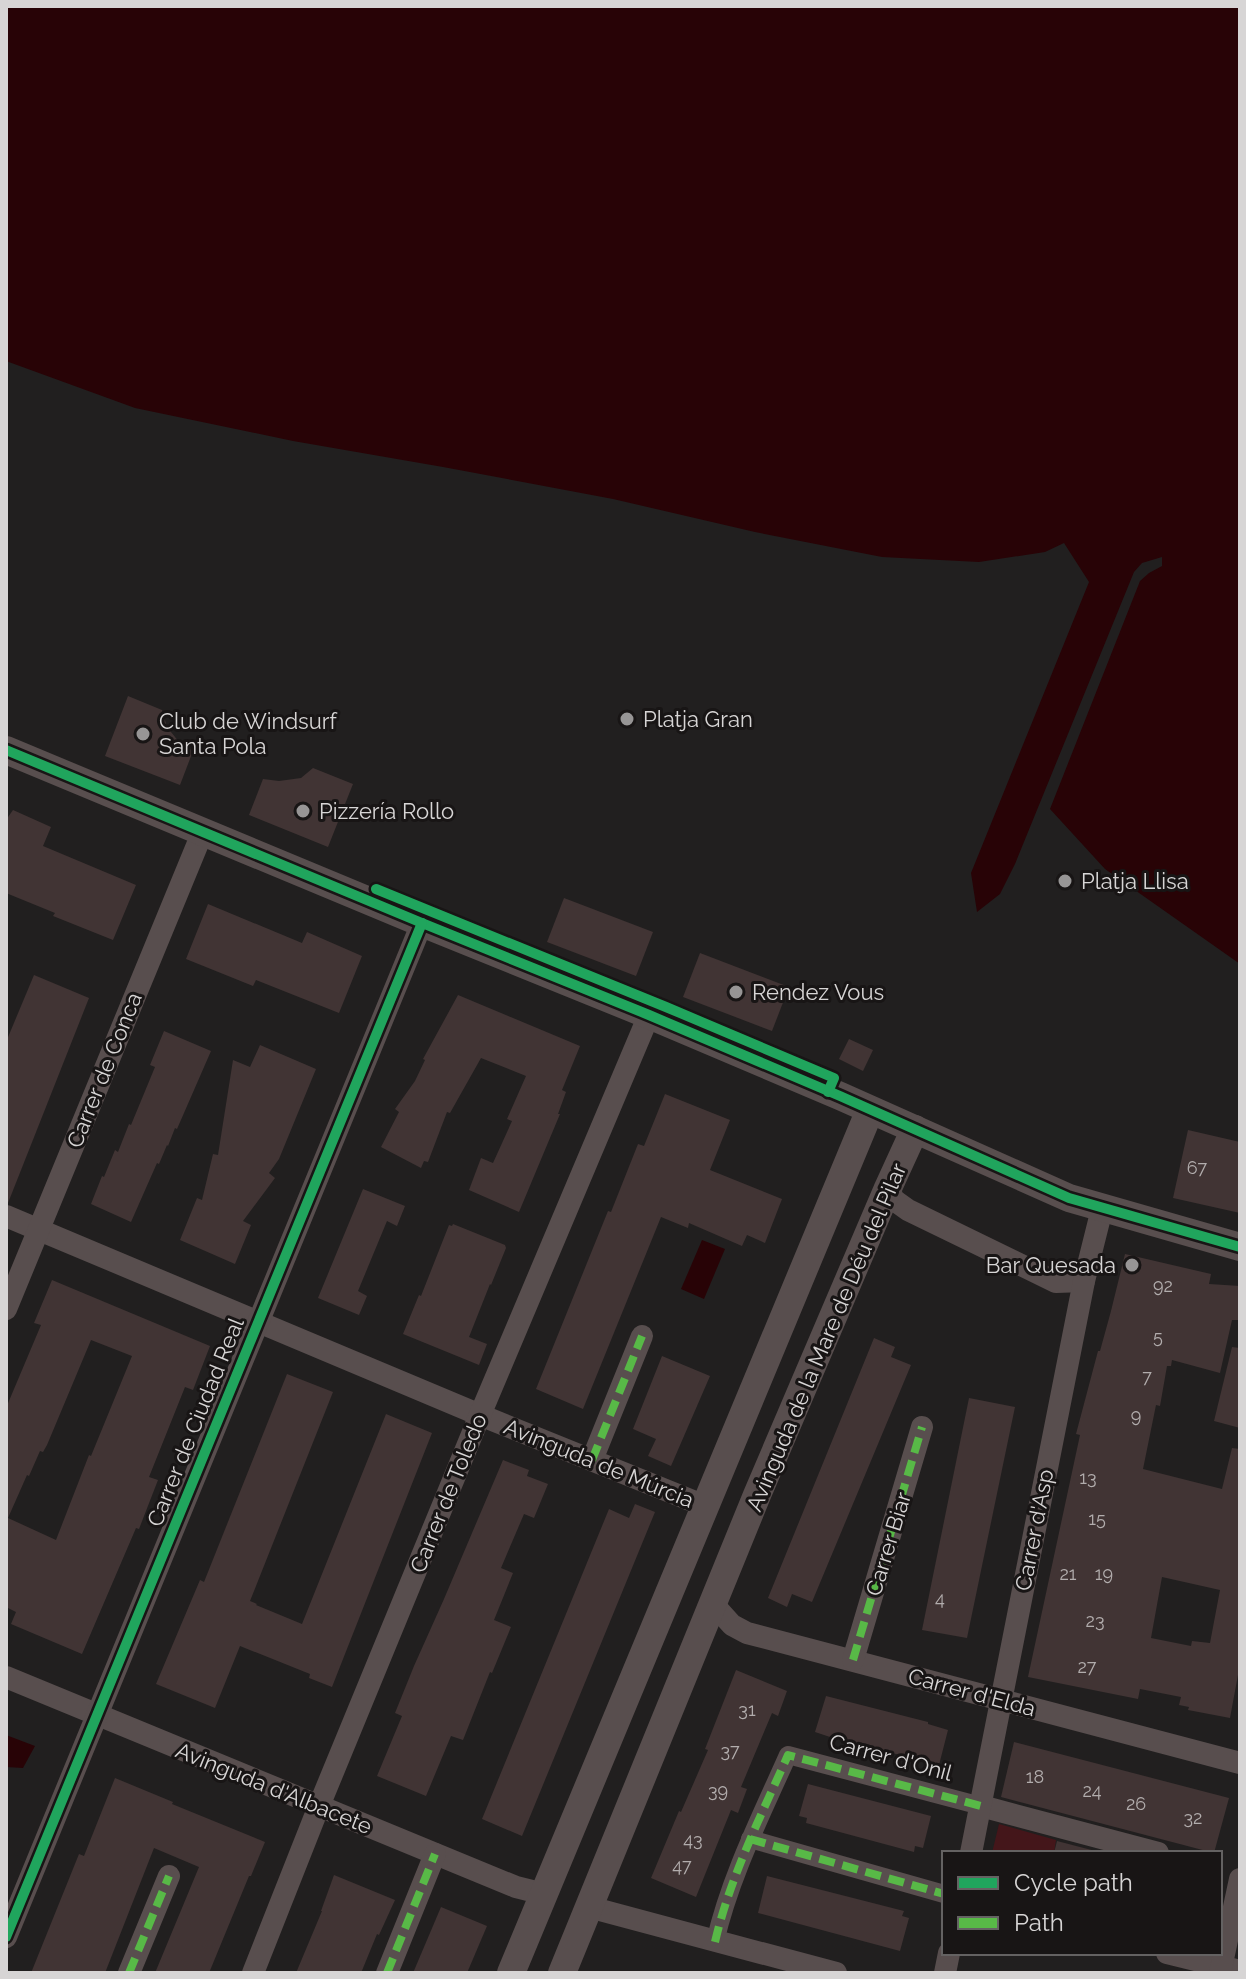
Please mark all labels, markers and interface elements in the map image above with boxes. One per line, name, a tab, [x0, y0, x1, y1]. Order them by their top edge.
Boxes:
place label: Platja Gran	[643, 706, 753, 732]
place label: Club de Windsurf Santa Pola	[159, 708, 338, 759]
marker: Platja Gran	[618, 710, 636, 728]
marker: Club de Windsurf Santa Pola	[134, 725, 152, 743]
place label: Pizzería Rollo	[319, 798, 454, 824]
marker: Pizzería Rollo	[294, 802, 312, 820]
place label: Platja Llisa	[1081, 868, 1189, 894]
marker: Platja Llisa	[1056, 872, 1074, 890]
place label: Rendez Vous	[752, 979, 884, 1005]
marker: Rendez Vous	[727, 983, 745, 1001]
street label: Carrer de Conca	[61, 989, 147, 1151]
house number: 67	[1187, 1157, 1208, 1178]
street label: Avinguda de la Mare de Déu del Pilar	[741, 1159, 911, 1515]
place label: Bar Quesada	[986, 1252, 1116, 1278]
marker: Bar Quesada	[1123, 1256, 1141, 1274]
house number: 92	[1153, 1275, 1173, 1296]
street label: Carrer de Ciudad Real	[141, 1314, 249, 1530]
house number: 5	[1153, 1326, 1163, 1347]
house number: 7	[1142, 1366, 1152, 1387]
house number: 9	[1131, 1405, 1141, 1426]
street label: Carrer de Toledo	[404, 1410, 492, 1576]
street label: Avinguda de Múrcia	[500, 1413, 698, 1513]
street label: Carrer d'Asp	[1009, 1467, 1059, 1593]
house number: 13	[1079, 1467, 1097, 1488]
street label: Carrer Biar	[860, 1489, 916, 1599]
house number: 15	[1088, 1508, 1106, 1529]
house number: 21	[1059, 1563, 1077, 1584]
house number: 19	[1095, 1563, 1113, 1584]
house number: 4	[935, 1588, 945, 1609]
house number: 23	[1086, 1610, 1105, 1631]
house number: 27	[1077, 1656, 1097, 1677]
street label: Carrer d'Elda	[905, 1662, 1039, 1722]
house number: 31	[738, 1699, 756, 1720]
street label: Carrer d'Onil	[827, 1728, 955, 1786]
street label: Avinguda d'Albacete	[172, 1737, 376, 1839]
house number: 37	[720, 1740, 740, 1761]
house number: 18	[1026, 1766, 1044, 1787]
house number: 39	[708, 1780, 728, 1801]
house number: 24	[1082, 1780, 1102, 1801]
house number: 26	[1126, 1793, 1146, 1814]
house number: 32	[1184, 1807, 1203, 1828]
house number: 43	[683, 1829, 703, 1850]
legend	[942, 1851, 1222, 1955]
house number: 47	[672, 1855, 692, 1876]
text: Cycle path	[1014, 1868, 1133, 1897]
text: Path	[1014, 1908, 1064, 1937]

